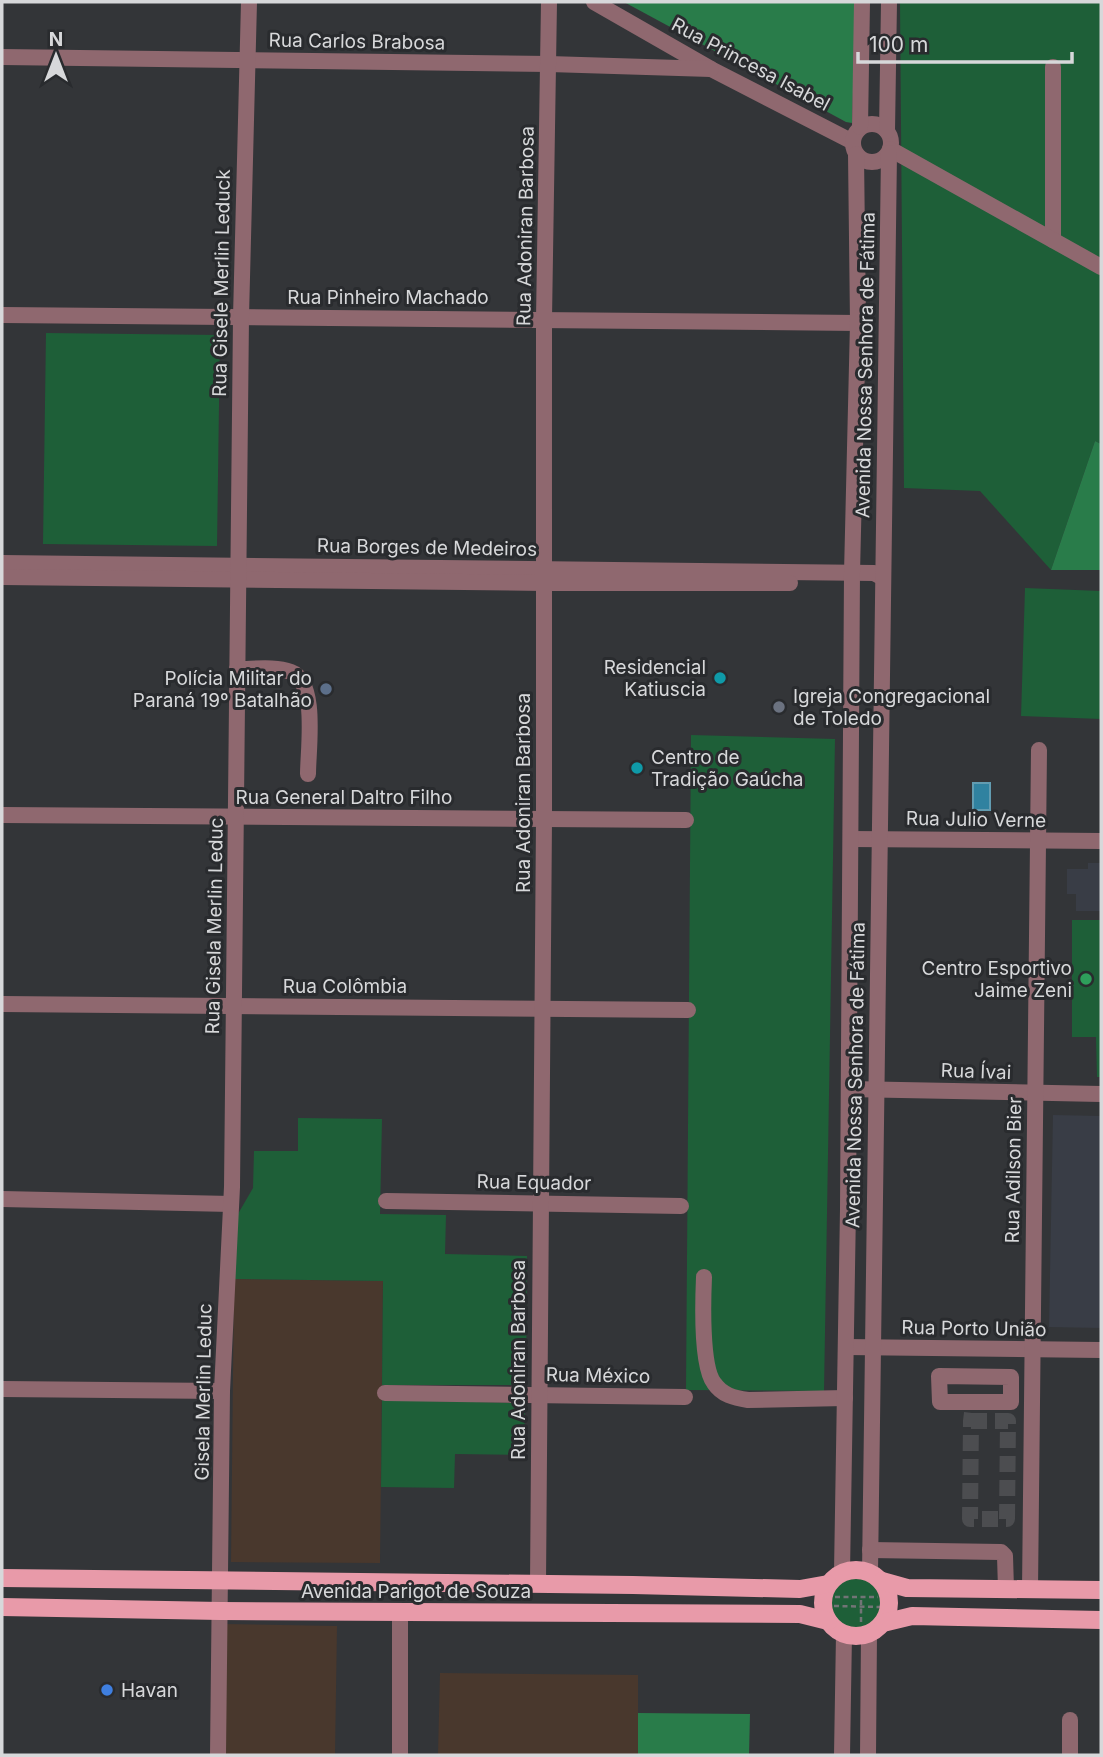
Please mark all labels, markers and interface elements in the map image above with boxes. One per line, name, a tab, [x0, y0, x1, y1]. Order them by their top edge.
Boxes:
street label: Rua Princesa Isabel	[668, 13, 834, 116]
north arrow	[21, 21, 91, 91]
scale bar	[858, 21, 1072, 65]
text: N	[49, 28, 63, 51]
street label: Rua Carlos Brabosa	[268, 28, 446, 55]
text: 100 m	[869, 32, 928, 57]
street label: Rua Adoniran Barbosa	[512, 126, 539, 326]
street label: Rua Gisele Merlin Leduck	[208, 168, 235, 397]
street label: Avenida Nossa Senhora de Fátima	[851, 212, 880, 518]
street label: Rua Pinheiro Machado	[287, 286, 489, 309]
street label: Rua Borges de Medeiros	[317, 534, 537, 561]
place label: Residencial Katiuscia	[604, 656, 706, 701]
place label: Polícia Militar do Paraná 19º Batalhão	[133, 667, 312, 712]
marker: Residencial Katiuscia	[712, 670, 728, 686]
marker: Polícia Militar do Paraná 19º Batalhão	[318, 681, 334, 697]
place label: Igreja Congregacional de Toledo	[793, 685, 990, 730]
street label: Rua Adoniran Barbosa	[512, 693, 535, 893]
marker: Igreja Congregacional de Toledo	[771, 699, 787, 715]
place label: Centro de Tradição Gaúcha	[651, 746, 804, 791]
marker: Centro de Tradição Gaúcha	[629, 760, 645, 776]
street label: Rua General Daltro Filho	[236, 786, 452, 809]
street label: Rua Julio Verne	[906, 807, 1046, 832]
street label: Rua Gisela Merlin Leduc	[201, 817, 228, 1035]
street label: Avenida Nossa Senhora de Fátima	[841, 922, 870, 1228]
place label: Centro Esportivo Jaime Zeni	[922, 957, 1072, 1002]
marker: Centro Esportivo Jaime Zeni	[1078, 971, 1094, 987]
street label: Rua Colômbia	[283, 975, 407, 998]
street label: Rua Ívai	[940, 1058, 1012, 1084]
street label: Rua Adilson Bier	[1001, 1096, 1026, 1244]
street label: Rua Equador	[476, 1170, 591, 1195]
street label: Rua Adoniran Barbosa	[507, 1260, 530, 1460]
street label: Gisela Merlin Leduc	[190, 1303, 217, 1481]
street label: Rua Porto União	[901, 1316, 1047, 1341]
street label: Rua México	[546, 1363, 650, 1388]
street label: Avenida Parigot de Souza	[301, 1580, 531, 1603]
place label: Havan	[121, 1679, 178, 1702]
marker: Havan	[99, 1682, 115, 1698]

